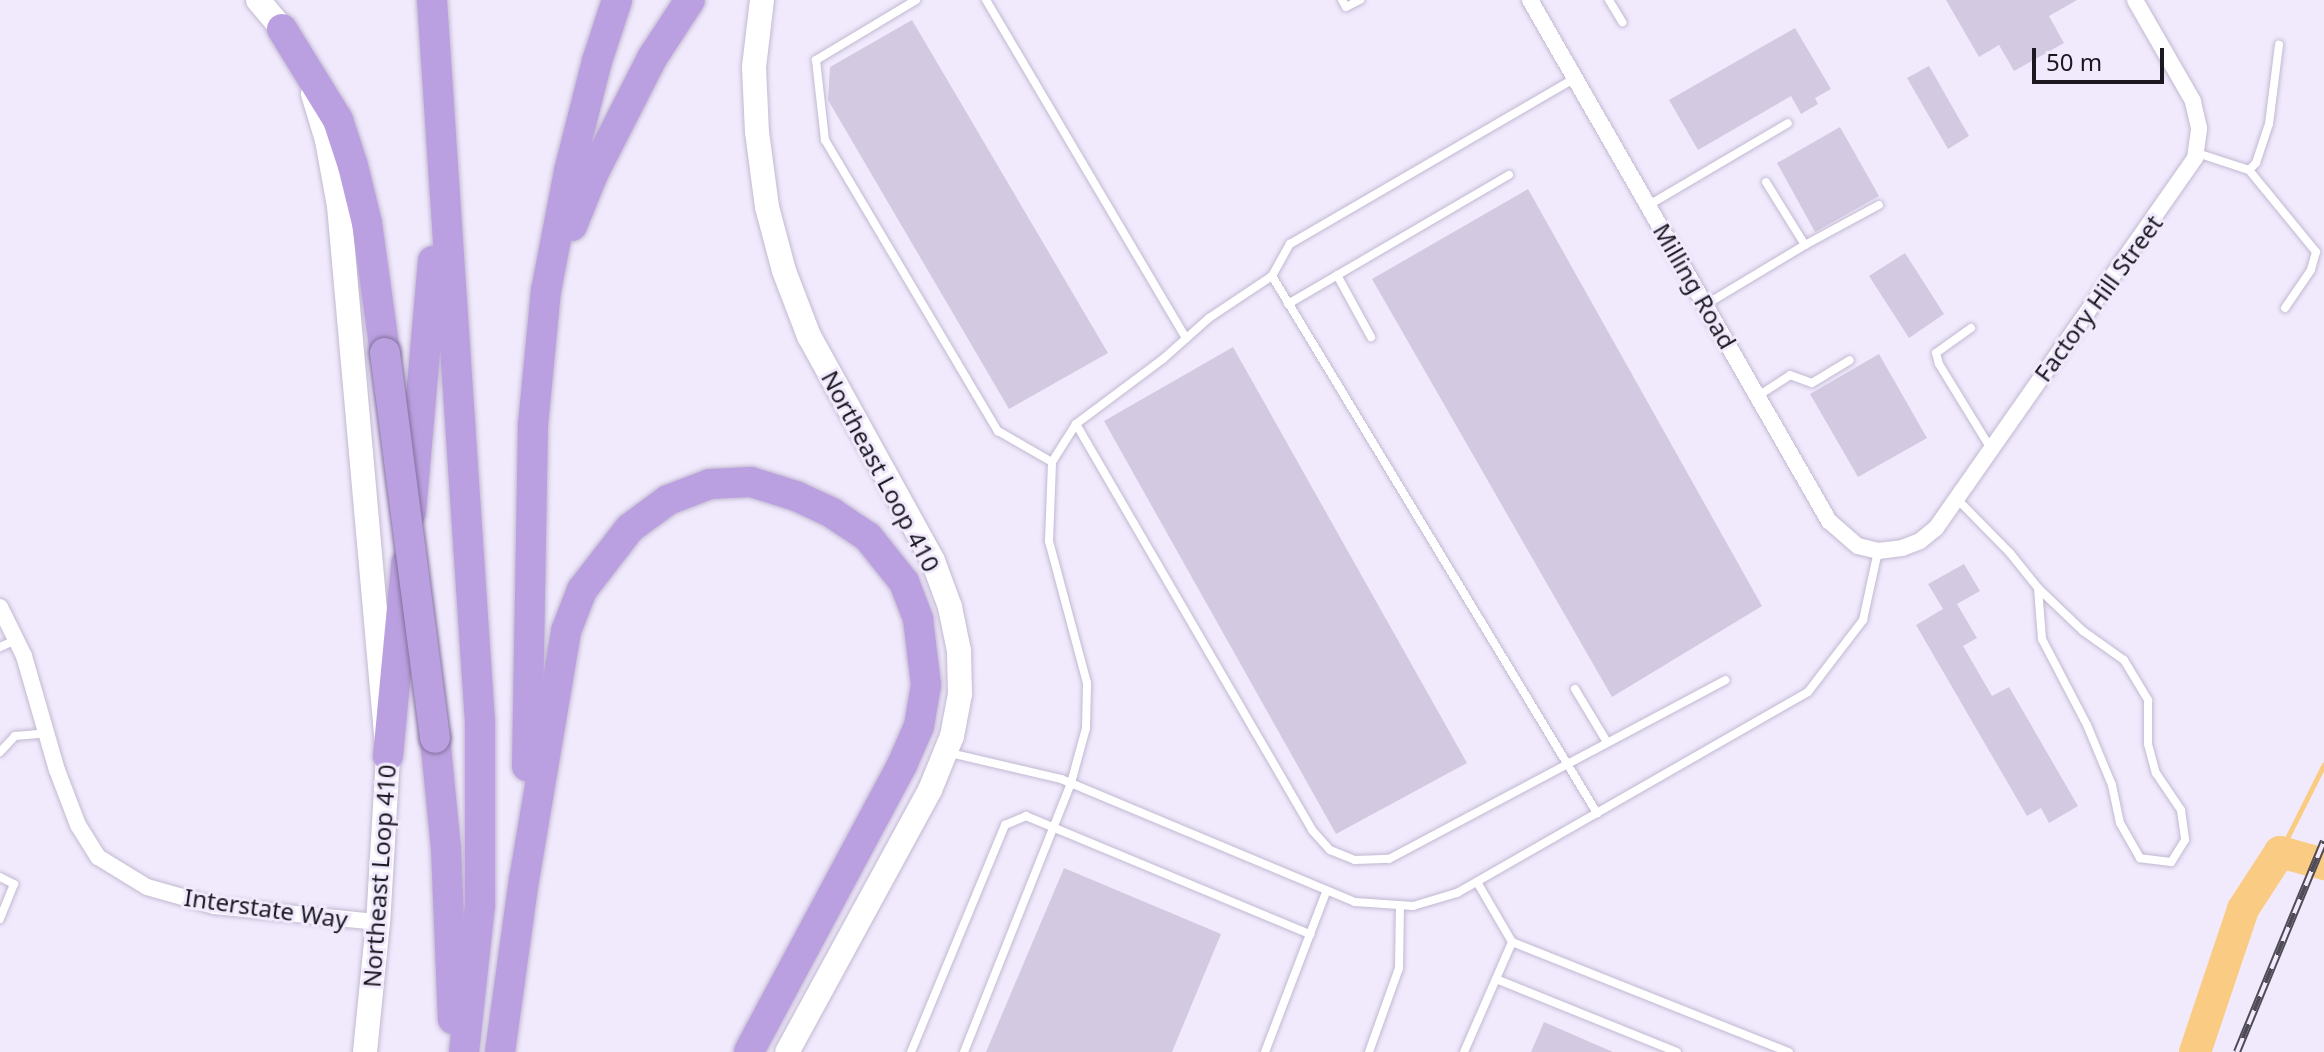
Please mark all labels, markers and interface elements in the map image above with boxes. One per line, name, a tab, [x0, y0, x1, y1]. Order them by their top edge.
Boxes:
scale bar	[2036, 32, 2168, 82]
text: 50 m	[2046, 45, 2102, 78]
street label: Factory Hill Street	[2028, 209, 2168, 387]
street label: Milling Road	[1648, 218, 1742, 354]
street label: Northeast Loop 410	[816, 366, 946, 576]
street label: Northeast Loop 410	[357, 764, 401, 988]
street label: Interstate Way	[182, 882, 350, 934]

